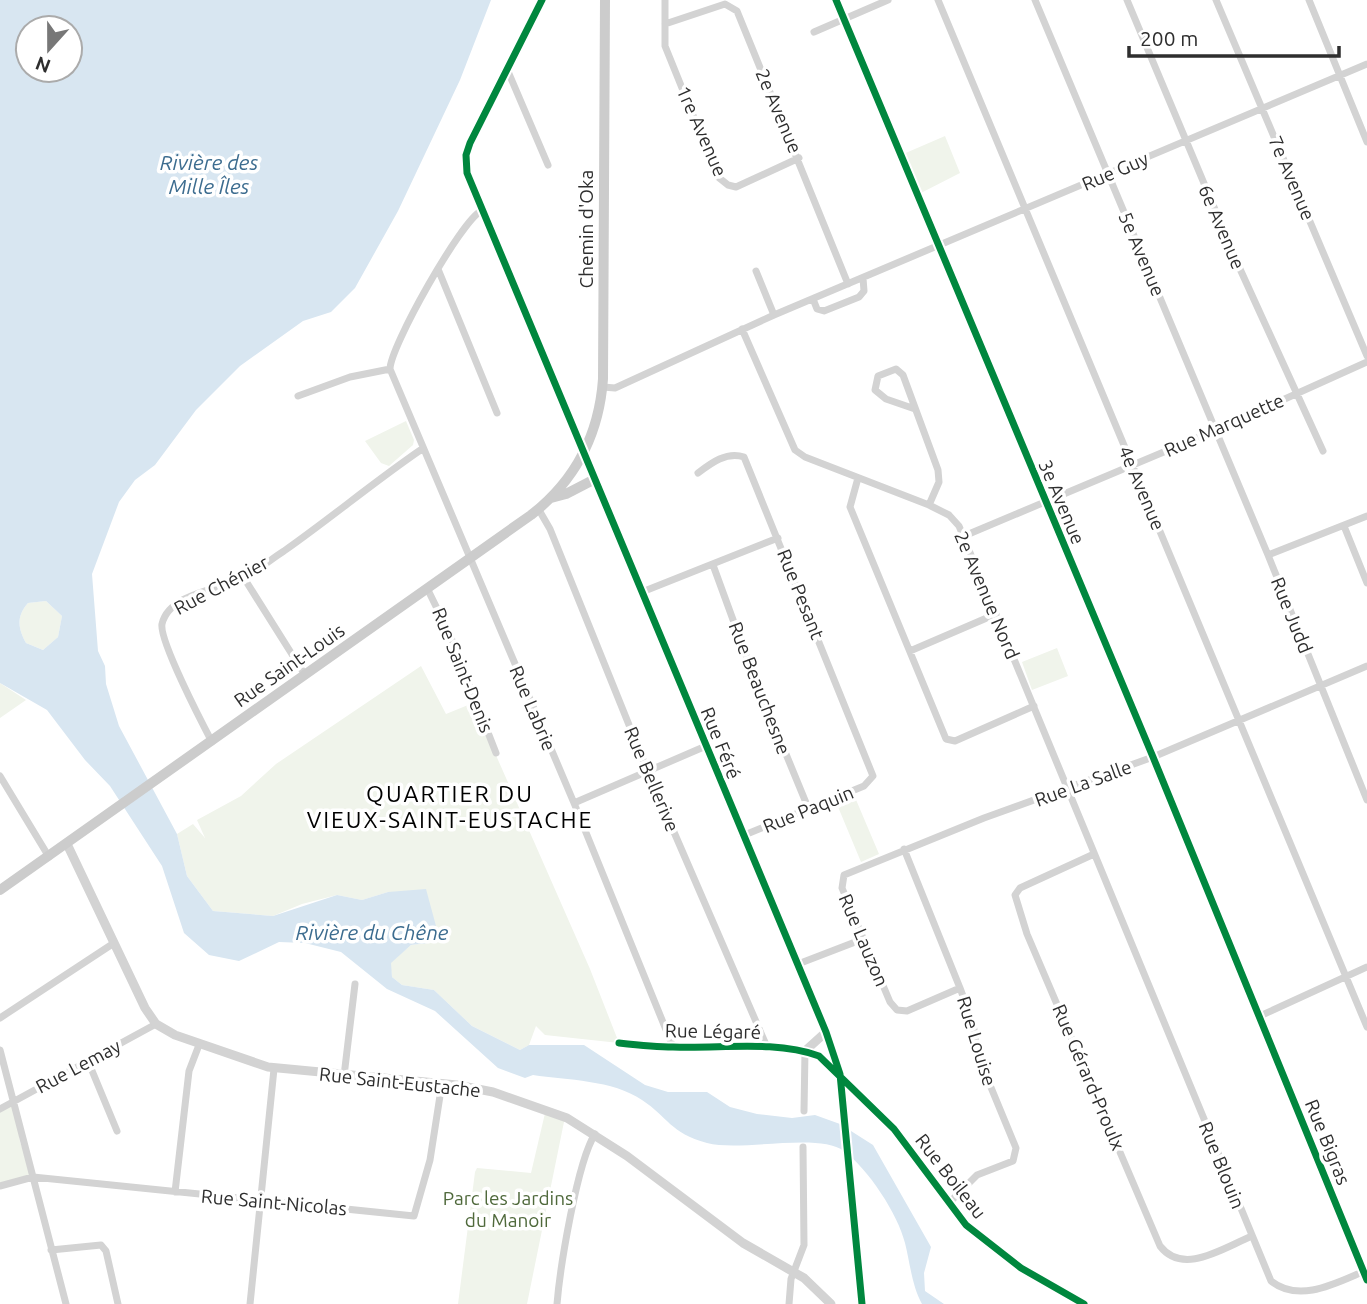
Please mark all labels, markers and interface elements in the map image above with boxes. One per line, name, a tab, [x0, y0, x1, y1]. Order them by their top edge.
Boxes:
north arrow	[14, 14, 84, 84]
scale bar	[1129, 14, 1339, 58]
text: 200 m	[1140, 26, 1198, 50]
text: N	[32, 52, 53, 78]
street label: 2e Avenue	[751, 65, 807, 157]
street label: 1re Avenue	[672, 82, 732, 180]
street label: 7e Avenue	[1264, 132, 1320, 224]
street label: Rue Guy	[1078, 147, 1152, 195]
water label: Rivière des Mille Îles	[160, 150, 258, 198]
street label: Chemin d'Oka	[575, 170, 597, 288]
street label: 6e Avenue	[1194, 181, 1250, 273]
street label: 5e Avenue	[1114, 208, 1170, 300]
street label: Rue Marquette	[1161, 389, 1287, 461]
street label: 4e Avenue	[1114, 442, 1170, 534]
street label: 3e Avenue	[1034, 456, 1090, 548]
street label: 2e Avenue Nord	[950, 528, 1024, 662]
street label: Rue Pesant	[773, 546, 829, 643]
street label: Rue Chénier	[170, 551, 272, 619]
street label: Rue Judd	[1267, 574, 1317, 656]
street label: Rue Saint-Denis	[428, 604, 498, 736]
street label: Rue Beauchesne	[725, 618, 795, 758]
street label: Rue Saint-Louis	[230, 619, 348, 711]
street label: Rue Labrie	[505, 662, 561, 754]
street label: Rue Féré	[697, 704, 745, 782]
street label: Rue Bellerive	[620, 723, 684, 835]
street label: Rue La Salle	[1032, 755, 1134, 811]
district label: QUARTIER DU VIEUX-SAINT-EUSTACHE	[307, 781, 593, 832]
street label: Rue Paquin	[759, 781, 857, 837]
street label: Rue Lauzon	[835, 890, 893, 990]
water label: Rivière du Chêne	[296, 920, 449, 944]
street label: Rue Louise	[953, 994, 1001, 1088]
street label: Rue Gérard-Proulx	[1048, 1001, 1130, 1154]
street label: Rue Légaré	[665, 1019, 761, 1043]
street label: Rue Lemay	[32, 1034, 124, 1098]
street label: Rue Saint-Eustache	[318, 1063, 482, 1101]
street label: Rue Bigras	[1301, 1096, 1355, 1188]
street label: Rue Blouin	[1195, 1118, 1249, 1212]
street label: Rue Boileau	[911, 1129, 991, 1223]
street label: Rue Saint-Nicolas	[200, 1185, 348, 1219]
park label: Parc les Jardins du Manoir	[443, 1187, 573, 1231]

